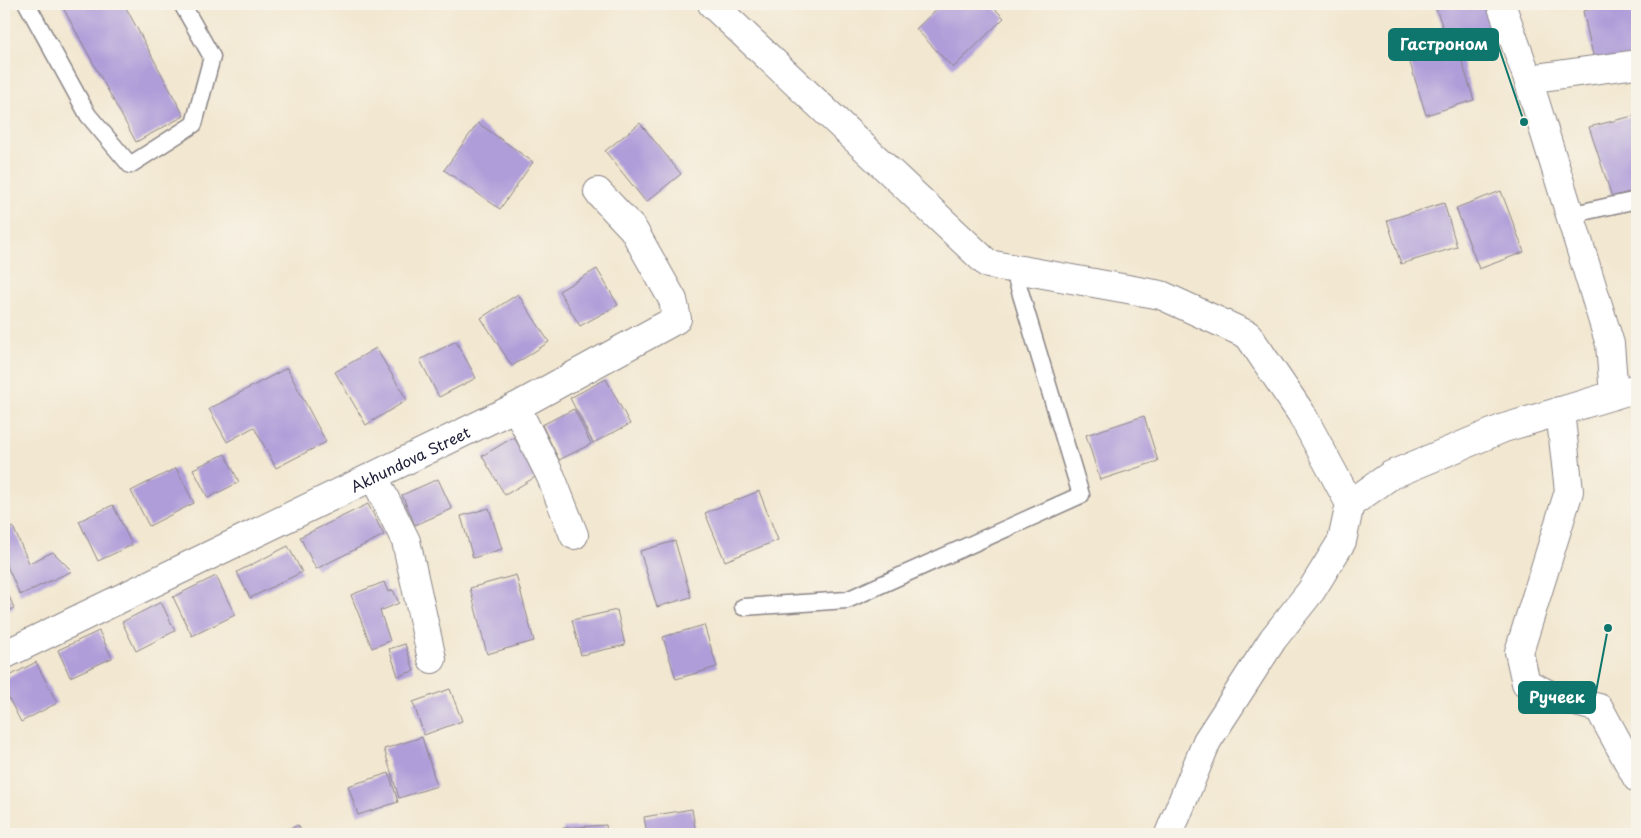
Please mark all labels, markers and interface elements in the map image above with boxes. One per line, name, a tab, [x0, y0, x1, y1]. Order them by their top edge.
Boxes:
callout: Гастроном	[1389, 29, 1498, 60]
text: Гастроном	[1400, 31, 1488, 55]
street label: Akhundova Street	[346, 420, 474, 497]
callout: Ручеек	[1519, 682, 1595, 713]
text: Ручеек	[1529, 684, 1586, 708]

